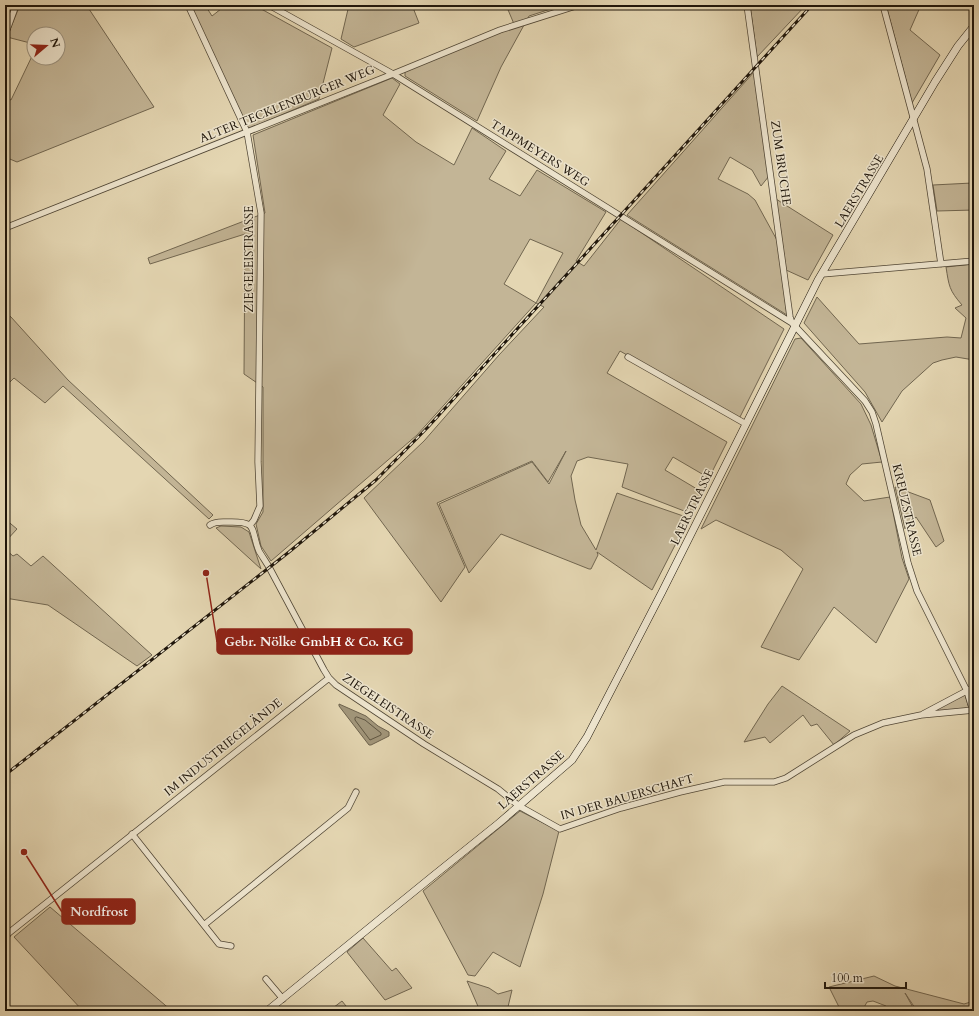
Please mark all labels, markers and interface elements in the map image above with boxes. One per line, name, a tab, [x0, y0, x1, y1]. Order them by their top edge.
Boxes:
north arrow	[26, 26, 66, 66]
text: N	[46, 36, 64, 50]
street label: ALTER TECKLENBURGER WEG	[197, 61, 377, 147]
street label: TAPPMEYERS WEG	[487, 116, 593, 190]
street label: ZUM BRUCHE	[767, 119, 795, 207]
street label: LAERSTRASSE	[831, 151, 887, 231]
street label: ZIEGELEISTRASSE	[241, 206, 257, 312]
street label: KREUZSTRASSE	[889, 462, 925, 558]
street label: LAERSTRASSE	[667, 466, 717, 548]
callout: Gebr. Nölke GmbH & Co. KG	[217, 629, 412, 654]
text: Gebr. Nölke GmbH & Co. KG	[224, 633, 404, 651]
street label: ZIEGELEISTRASSE	[339, 669, 437, 743]
street label: IM INDUSTRIEGELÄNDE	[160, 694, 285, 800]
street label: LAERSTRASSE	[495, 747, 567, 813]
street label: IN DER BAUERSCHAFT	[559, 770, 696, 824]
callout: Nordfrost	[62, 899, 135, 924]
text: Nordfrost	[70, 903, 128, 921]
scale bar	[825, 964, 906, 990]
text: 100 m	[831, 970, 864, 986]

